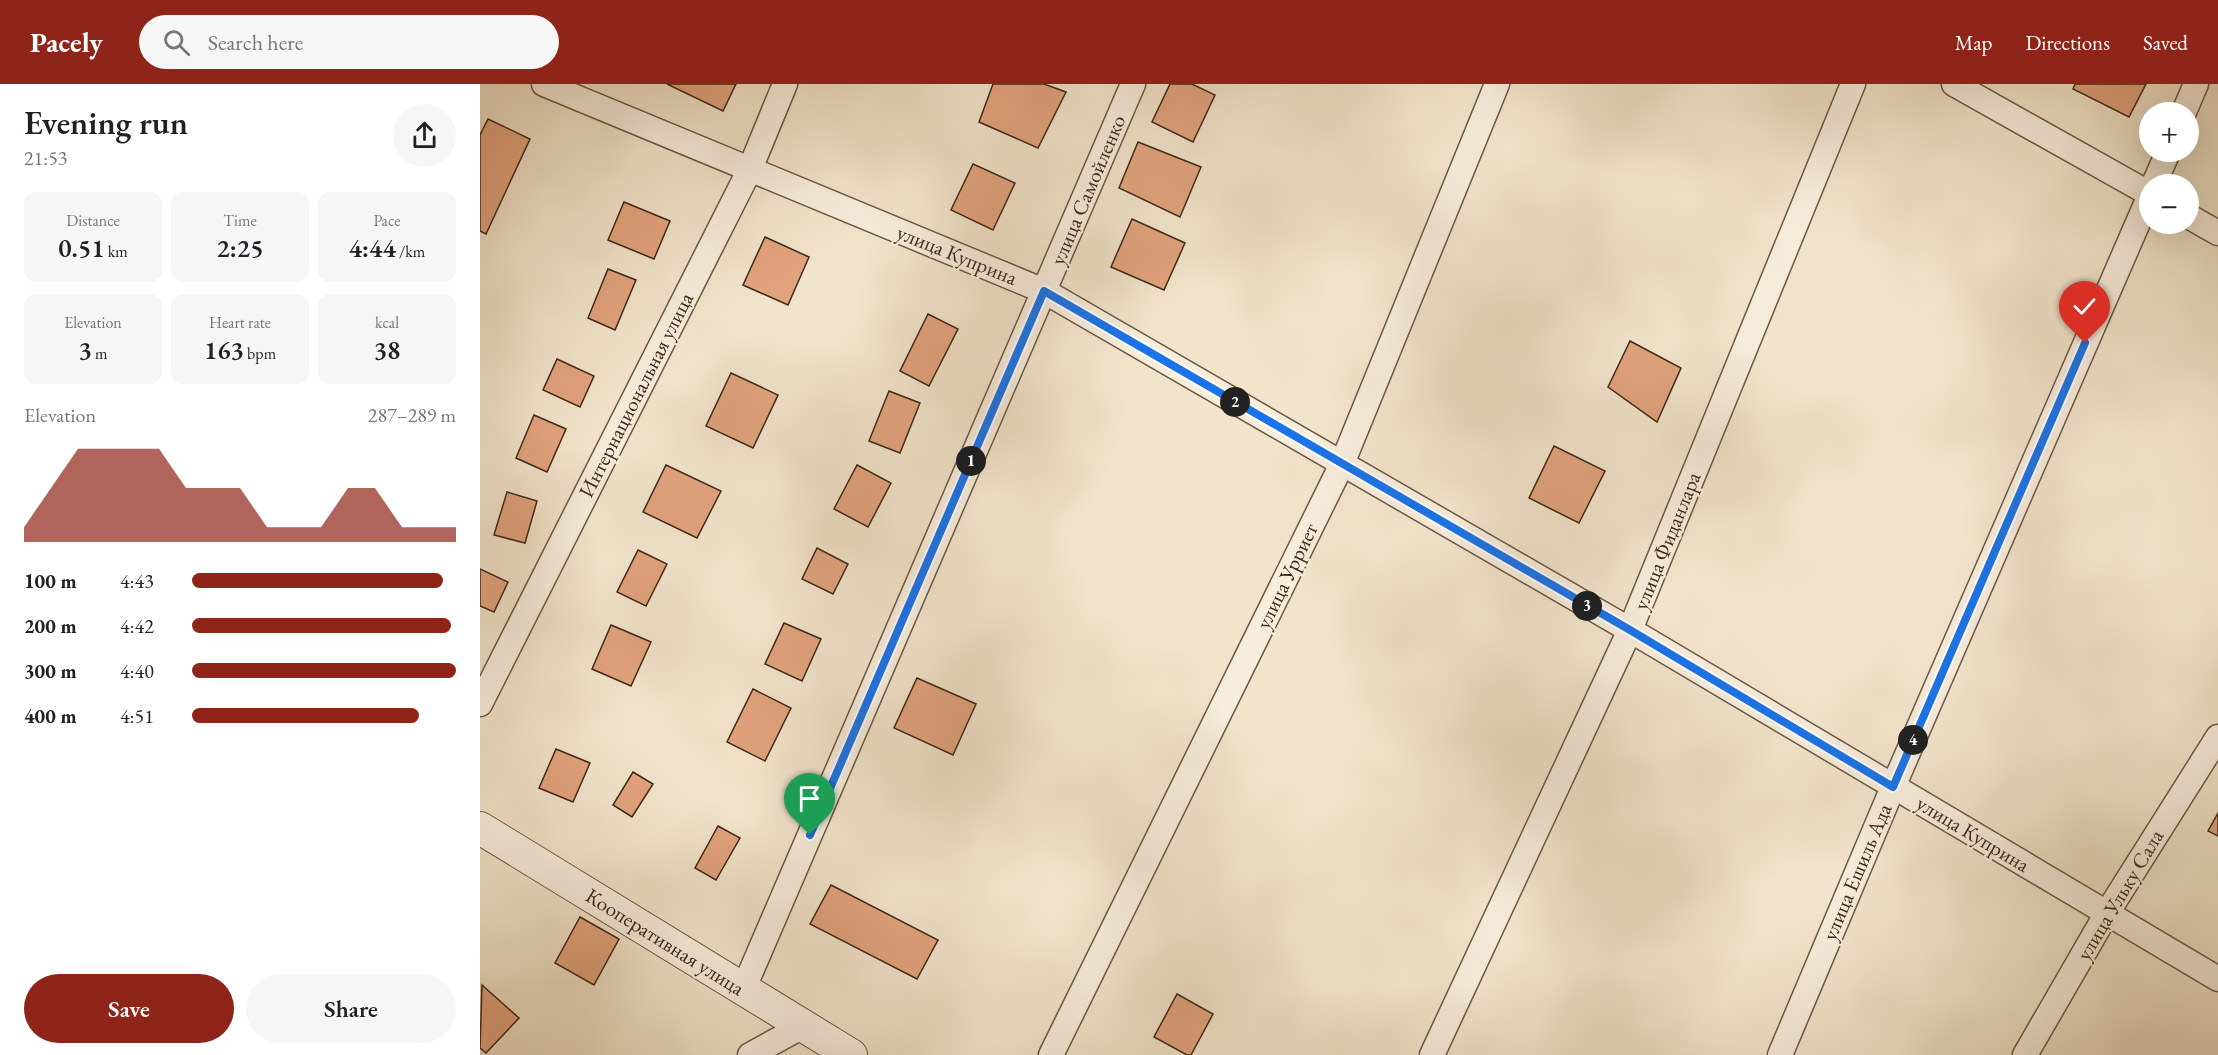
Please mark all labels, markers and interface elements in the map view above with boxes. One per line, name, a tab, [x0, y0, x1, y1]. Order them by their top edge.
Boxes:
search box	[139, 15, 559, 69]
text: Pacely	[30, 24, 103, 60]
icon: search	[160, 26, 193, 59]
text: Search here	[208, 28, 303, 57]
text: Map	[1955, 29, 1992, 56]
text: Directions	[2025, 29, 2110, 56]
text: Saved	[2143, 29, 2188, 56]
text: Evening run	[24, 101, 188, 144]
map controls	[2139, 102, 2199, 234]
button: +	[2139, 102, 2199, 162]
button: share	[393, 104, 456, 167]
street label: улица Самойленко	[1044, 111, 1131, 269]
text: 21:53	[24, 145, 67, 171]
button: −	[2139, 174, 2199, 234]
text: Distance	[66, 210, 120, 231]
text: Time	[223, 210, 257, 231]
text: Pace	[374, 210, 400, 231]
street label: улица Куприна	[893, 218, 1022, 291]
text: 0.51	[58, 231, 105, 265]
text: 2:25	[216, 231, 264, 265]
text: 4:44	[349, 231, 396, 265]
text: km	[105, 241, 128, 262]
text: /km	[396, 241, 425, 262]
pin	[2059, 281, 2110, 343]
street label: Интернациональная улица	[572, 287, 699, 502]
icon: check	[2068, 290, 2101, 323]
text: Elevation	[64, 312, 122, 333]
text: Heart rate	[209, 312, 271, 333]
text: kcal	[375, 312, 399, 333]
text: 3	[79, 333, 92, 367]
text: 163	[204, 333, 244, 367]
text: 38	[374, 333, 400, 367]
text: m	[92, 343, 108, 364]
text: bpm	[244, 343, 276, 364]
pin: 2	[1220, 387, 1250, 417]
text: 2	[1231, 391, 1239, 412]
text: Elevation	[24, 402, 96, 428]
text: 287–289 m	[368, 402, 456, 428]
pin: 1	[956, 446, 986, 476]
text: 1	[967, 450, 975, 471]
street label: улица Фиданлара	[1627, 467, 1707, 614]
street label: улица Урриет	[1249, 518, 1324, 633]
text: 100 m	[24, 568, 77, 594]
text: 4:43	[120, 568, 154, 594]
pin: 3	[1572, 591, 1602, 621]
text: 3	[1583, 595, 1591, 616]
text: 200 m	[24, 613, 77, 639]
text: 4:42	[120, 613, 154, 639]
text: 300 m	[24, 658, 77, 684]
text: 4:40	[120, 658, 154, 684]
text: 400 m	[24, 703, 77, 729]
text: 4:51	[120, 703, 154, 729]
pin: 4	[1898, 725, 1928, 755]
text: 4	[1909, 729, 1917, 750]
pin	[784, 773, 835, 835]
icon: arrive	[793, 782, 826, 815]
street label: улица Куприна	[1912, 789, 2035, 878]
street label: улица Ешиль Ада	[1816, 799, 1898, 944]
street label: улица Ульку Сала	[2070, 824, 2170, 965]
street label: Кооперативная улица	[581, 882, 750, 1002]
button: Save	[24, 974, 234, 1043]
button: Share	[246, 974, 456, 1043]

